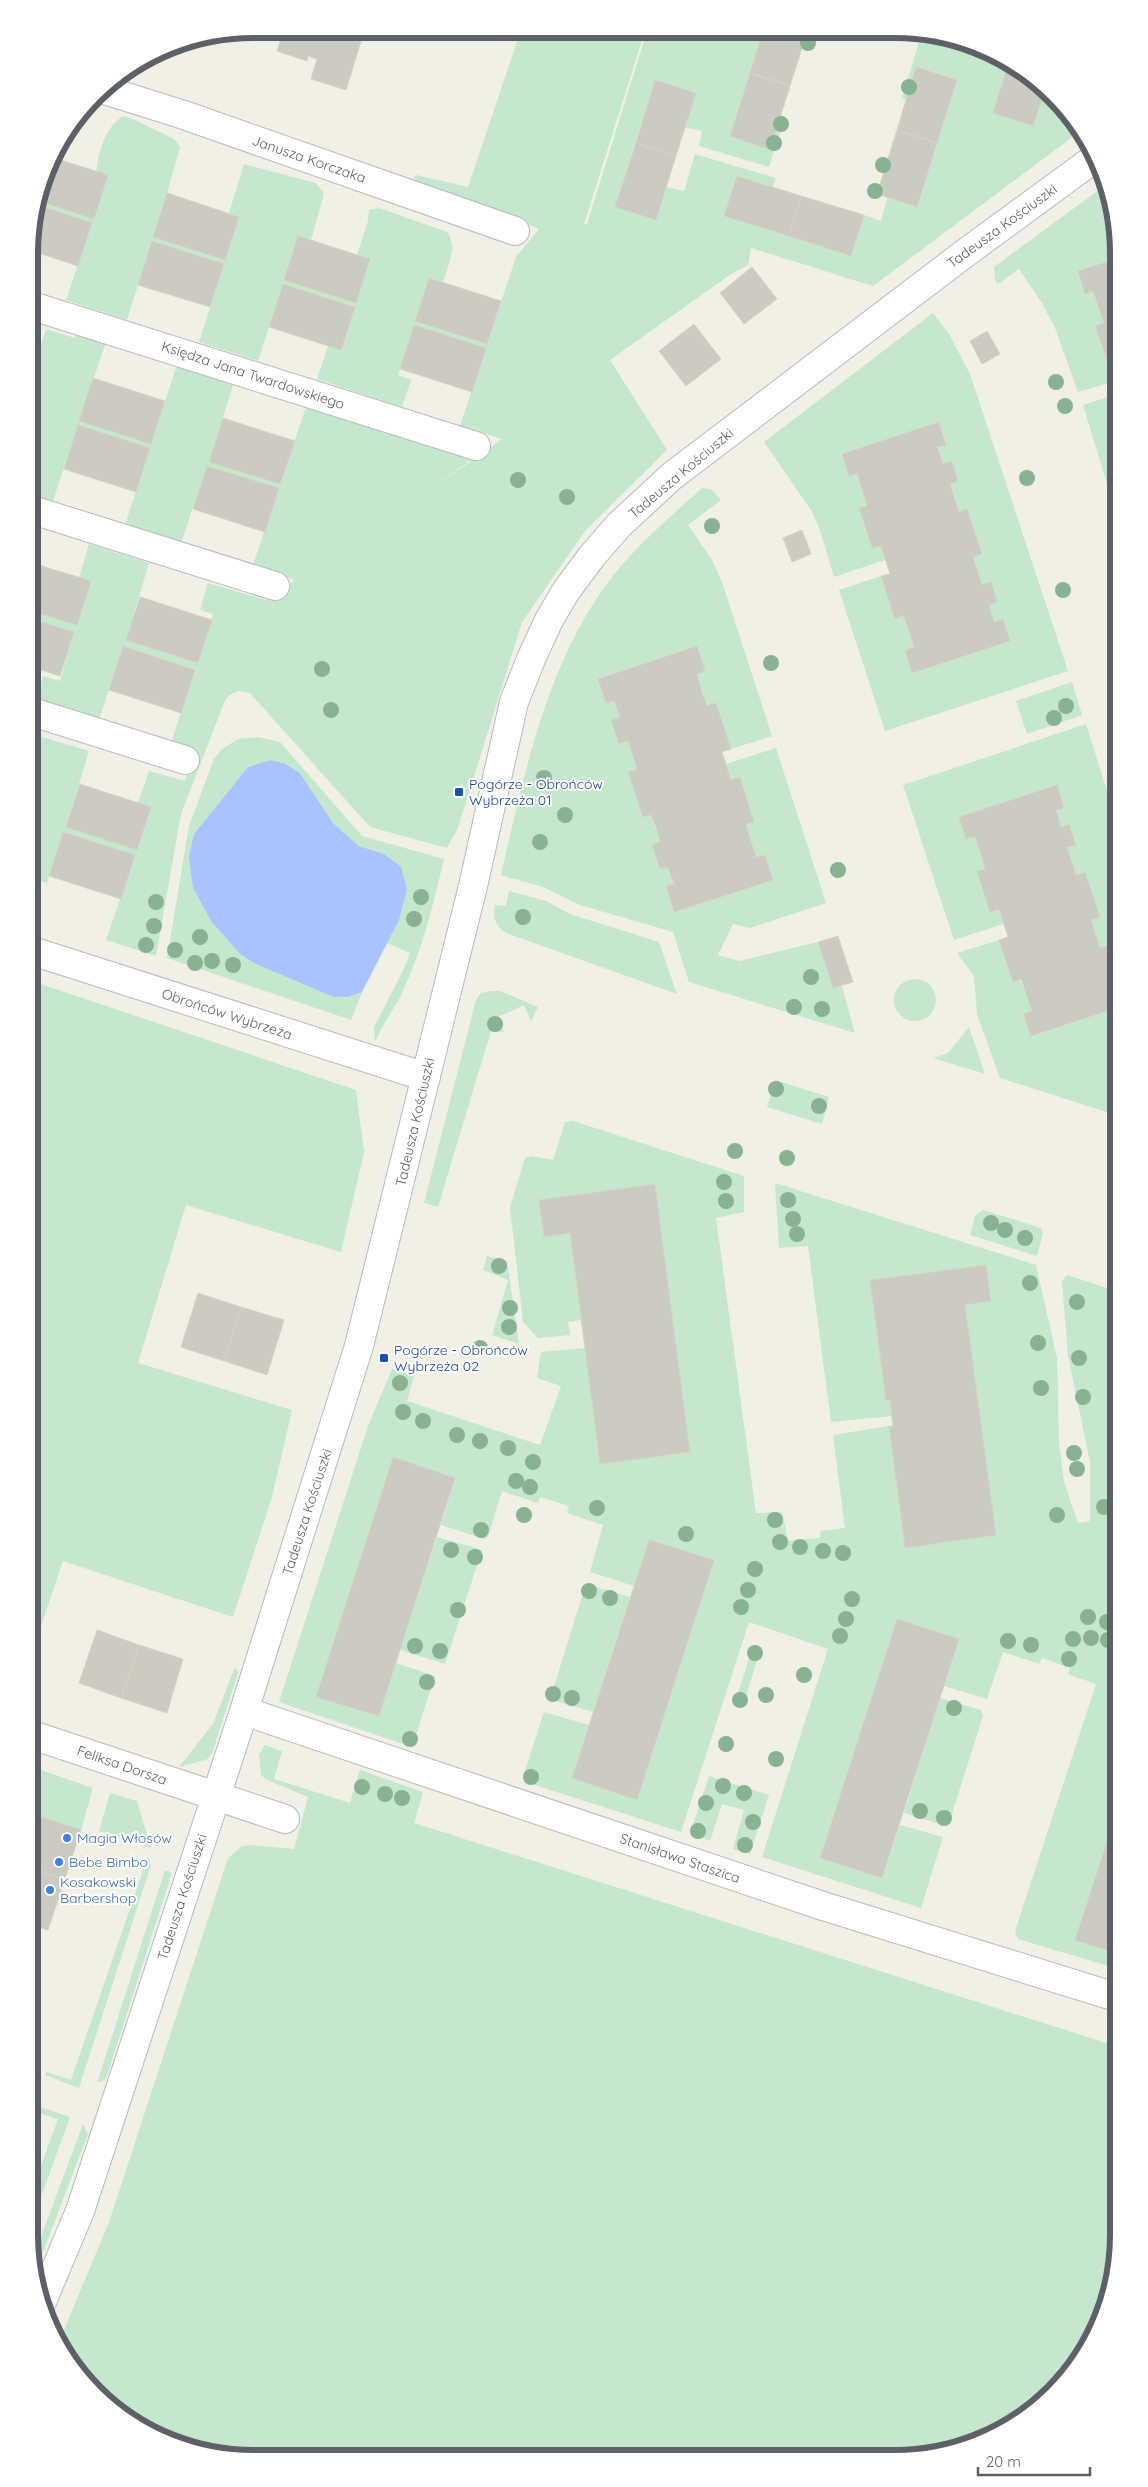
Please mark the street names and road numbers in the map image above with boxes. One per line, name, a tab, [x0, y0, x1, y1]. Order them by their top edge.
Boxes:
street label: Janusza Korczaka	[250, 131, 368, 187]
street label: Tadeusza Kościuszki	[943, 180, 1061, 272]
street label: Księdza Jana Twardowskiego	[159, 337, 347, 413]
street label: Tadeusza Kościuszki	[625, 424, 737, 522]
street label: Obrońców Wybrzeża	[160, 984, 294, 1044]
street label: Tadeusza Kościuszki	[391, 1056, 439, 1188]
street label: Tadeusza Kościuszki	[278, 1447, 336, 1577]
street label: Feliksa Dorsza	[75, 1741, 169, 1789]
street label: Stanisława Staszica	[617, 1829, 743, 1887]
street label: Tadeusza Kościuszki	[153, 1832, 211, 1962]

